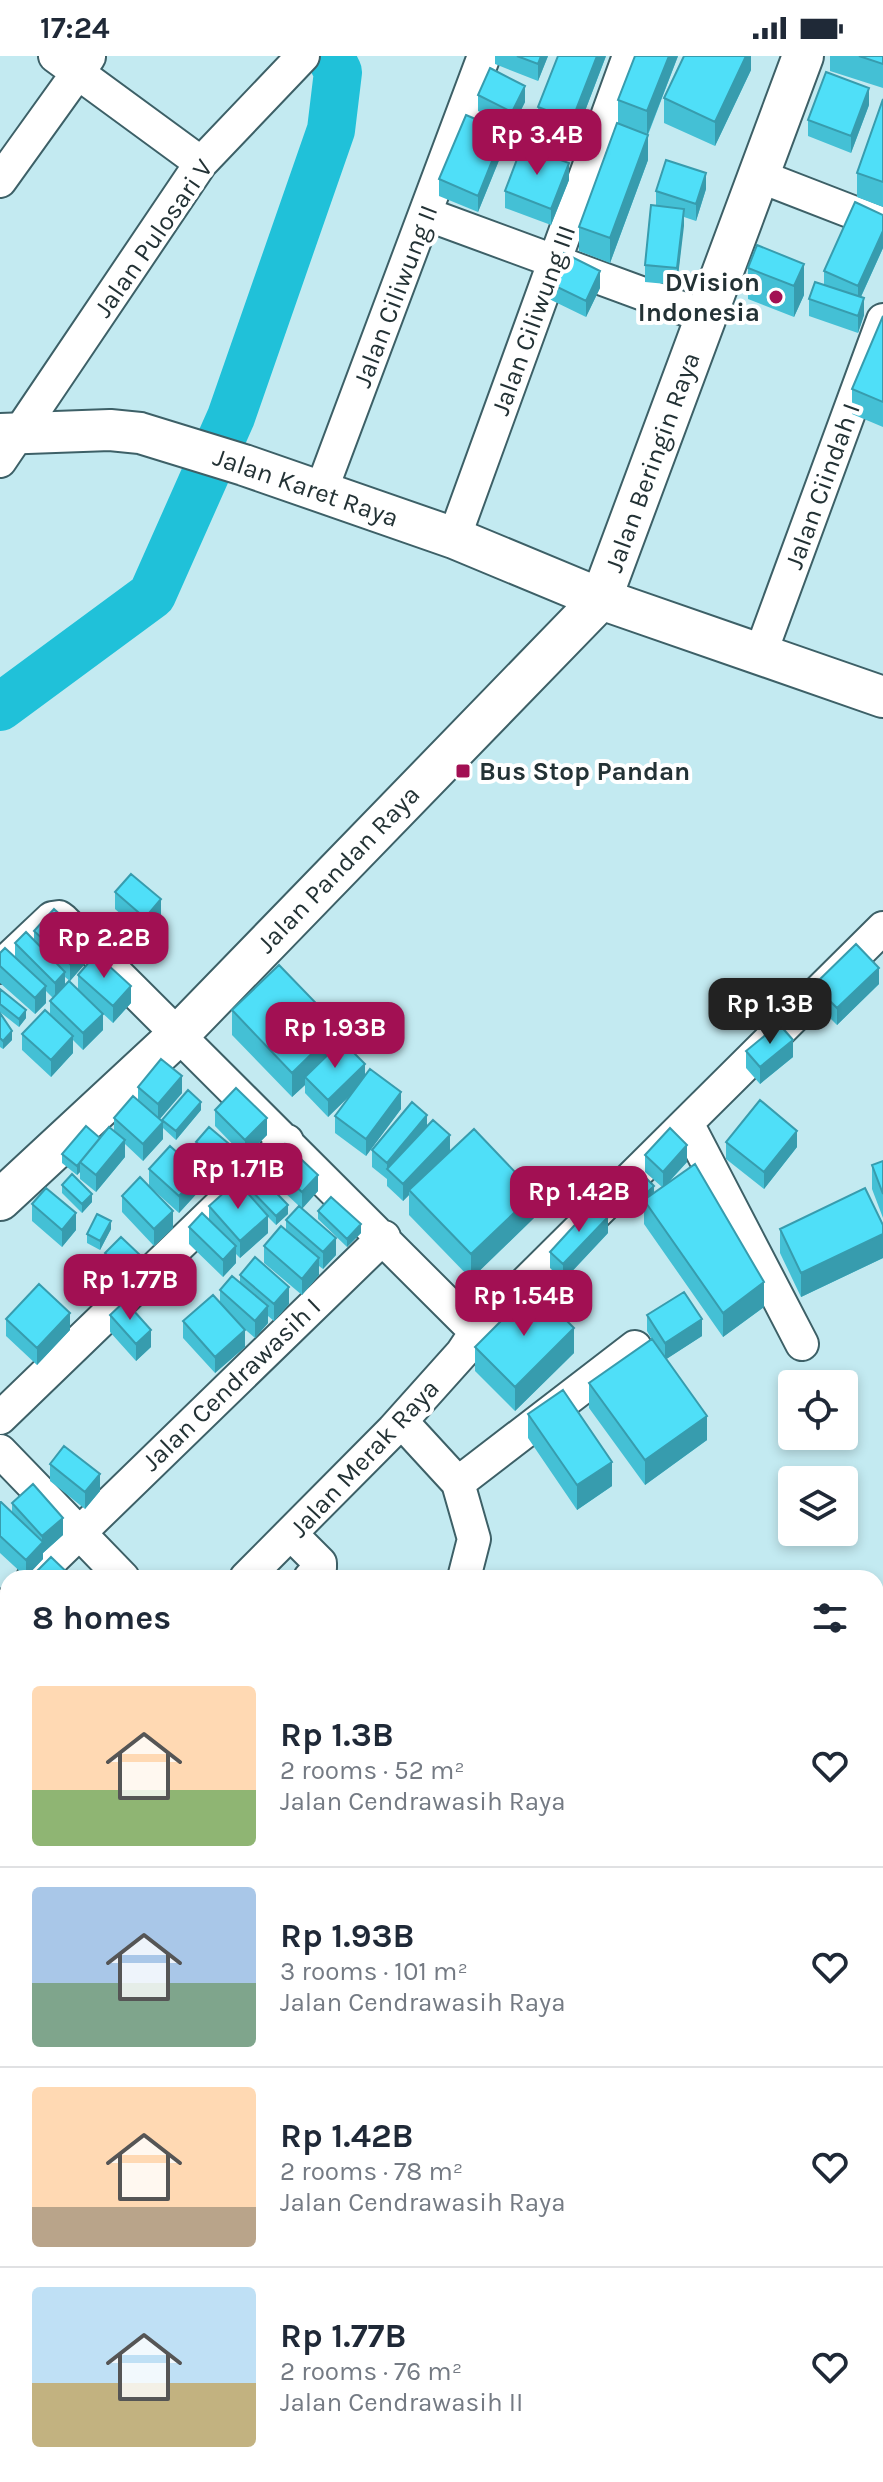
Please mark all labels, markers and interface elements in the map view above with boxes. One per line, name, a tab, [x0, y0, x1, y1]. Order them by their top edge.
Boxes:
text: 17:24	[40, 10, 110, 46]
pin: Rp 3.4B	[463, 109, 611, 177]
text: Rp 3.4B	[490, 119, 584, 150]
street label: Jalan Pulosari V	[87, 153, 220, 323]
street label: Jalan Ciliwung II	[346, 201, 444, 392]
street label: Jalan Ciliwung III	[485, 221, 582, 419]
place label: DVision Indonesia	[638, 267, 760, 328]
marker: DVision Indonesia	[767, 288, 785, 306]
street label: Jalan Beringin Raya	[598, 348, 707, 576]
street label: Jalan Ciindah I	[778, 399, 867, 573]
street label: Jalan Karet Raya	[209, 441, 402, 534]
place label: Bus Stop Pandan	[479, 756, 690, 787]
marker: Bus Stop Pandan	[454, 762, 472, 780]
street label: Jalan Pandan Raya	[250, 779, 426, 960]
pin: Rp 2.2B	[30, 912, 178, 980]
text: Rp 2.2B	[57, 922, 151, 953]
pin: Rp 1.3B	[696, 978, 844, 1046]
text: Rp 1.3B	[726, 988, 814, 1019]
pin: Rp 1.93B	[252, 1002, 418, 1070]
text: Rp 1.93B	[284, 1012, 386, 1043]
pin: Rp 1.71B	[155, 1143, 321, 1211]
text: Rp 1.71B	[191, 1153, 285, 1184]
pin: Rp 1.42B	[496, 1166, 662, 1234]
text: Rp 1.42B	[528, 1176, 630, 1207]
pin: Rp 1.77B	[47, 1254, 213, 1322]
text: Rp 1.77B	[82, 1264, 178, 1295]
pin: Rp 1.54B	[441, 1270, 607, 1338]
text: Rp 1.54B	[473, 1280, 575, 1311]
street label: Jalan Cendrawasih I	[136, 1291, 327, 1478]
map controls	[778, 1370, 858, 1546]
button: locate	[778, 1370, 858, 1450]
street label: Jalan Merak Raya	[283, 1373, 446, 1544]
button: layers	[778, 1466, 858, 1546]
icon: filters	[808, 1596, 852, 1640]
text: 8 homes	[32, 1598, 171, 1638]
text: Rp 1.3B	[280, 1715, 394, 1755]
icon: home	[96, 1718, 192, 1814]
icon: heart	[808, 1744, 852, 1788]
text: 2 rooms · 52 m²	[280, 1755, 465, 1786]
text: Jalan Cendrawasih Raya	[280, 1786, 565, 1817]
text: Rp 1.93B	[280, 1916, 415, 1956]
icon: home	[96, 1919, 192, 2015]
icon: heart	[808, 1945, 852, 1989]
text: 3 rooms · 101 m²	[280, 1956, 468, 1987]
text: Jalan Cendrawasih Raya	[280, 1987, 565, 2018]
text: Rp 1.42B	[280, 2116, 413, 2156]
icon: home	[96, 2119, 192, 2215]
icon: heart	[808, 2145, 852, 2189]
text: 2 rooms · 78 m²	[280, 2156, 463, 2187]
text: Jalan Cendrawasih Raya	[280, 2187, 565, 2218]
text: Rp 1.77B	[280, 2316, 407, 2356]
icon: home	[96, 2319, 192, 2415]
icon: heart	[808, 2345, 852, 2389]
text: 2 rooms · 76 m²	[280, 2356, 462, 2387]
text: Jalan Cendrawasih II	[280, 2387, 523, 2418]

